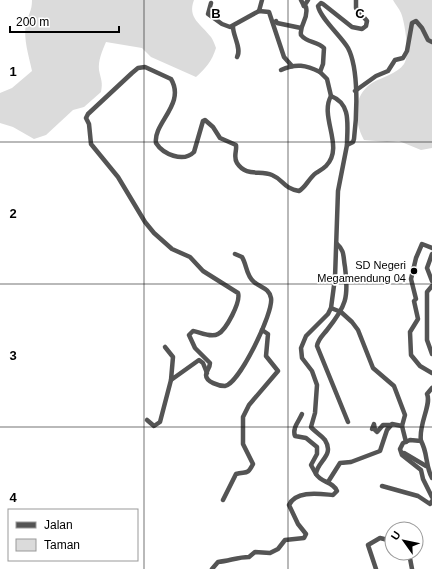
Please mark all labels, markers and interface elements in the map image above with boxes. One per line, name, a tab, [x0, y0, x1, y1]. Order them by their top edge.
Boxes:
text: B	[211, 6, 221, 21]
text: C	[355, 6, 365, 21]
scale bar	[10, 8, 119, 34]
text: 200 m	[16, 15, 49, 29]
text: 1	[9, 64, 17, 79]
text: 2	[9, 206, 17, 221]
place label: SD Negeri Megamendung 04	[317, 259, 406, 284]
marker: SD Negeri Megamendung 04	[409, 266, 419, 276]
text: 3	[9, 348, 17, 363]
text: 4	[9, 490, 17, 505]
legend	[8, 509, 138, 561]
text: Jalan	[44, 518, 73, 532]
north arrow	[384, 521, 424, 561]
text: U	[388, 529, 403, 542]
text: Taman	[44, 538, 80, 552]

